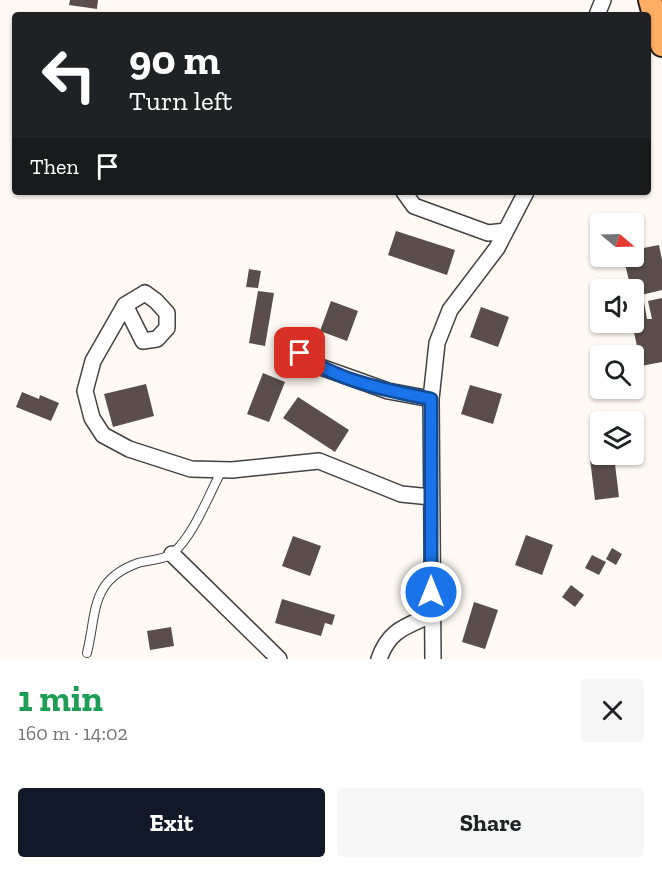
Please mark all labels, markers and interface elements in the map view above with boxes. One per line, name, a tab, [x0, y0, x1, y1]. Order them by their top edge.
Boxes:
text: 90 m	[129, 34, 220, 85]
icon: left	[30, 36, 108, 114]
text: Turn left	[129, 85, 232, 117]
icon: arrive	[91, 150, 124, 183]
text: Then	[30, 153, 79, 180]
north arrow	[590, 213, 644, 267]
map controls	[590, 213, 644, 465]
button: sound	[590, 279, 644, 333]
pin	[274, 327, 325, 378]
icon: arrive	[283, 336, 316, 369]
button: search	[590, 345, 644, 399]
button: layers	[590, 411, 644, 465]
position arrow	[399, 560, 463, 624]
text: 1 min	[18, 677, 103, 720]
button: close	[581, 679, 644, 742]
text: 160 m · 14:02	[18, 721, 128, 745]
button: Exit	[18, 788, 325, 857]
button: Share	[337, 788, 644, 857]

